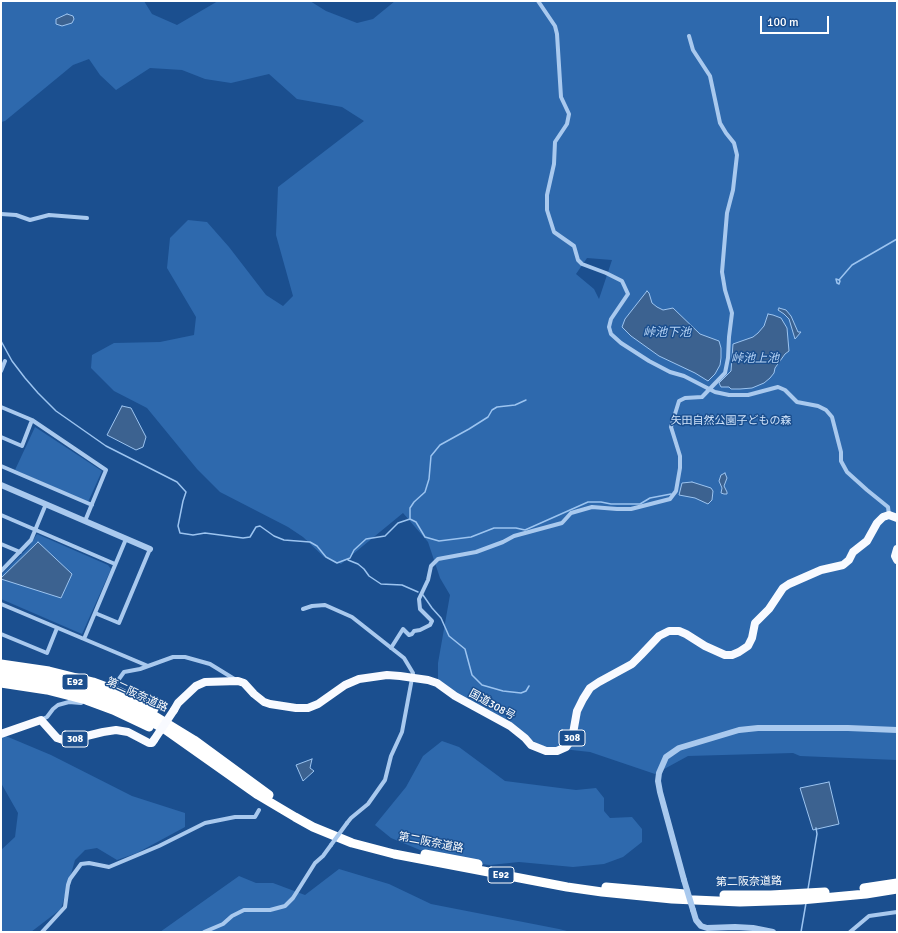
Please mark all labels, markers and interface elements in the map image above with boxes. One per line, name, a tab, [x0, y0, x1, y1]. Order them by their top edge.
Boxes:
scale bar	[762, 8, 831, 34]
text: 100 m	[767, 15, 799, 30]
water label: 峠池下池	[643, 326, 691, 340]
water label: 峠池上池	[731, 352, 779, 366]
park label: 矢田自然公園子どもの森	[671, 414, 791, 428]
road number: E92	[62, 674, 88, 690]
street label: 第二阪奈道路	[104, 675, 170, 715]
street label: 国道308号	[467, 687, 517, 723]
road number: 308	[559, 730, 585, 746]
road number: 308	[62, 731, 88, 747]
street label: 第二阪奈道路	[397, 830, 465, 856]
road number: E92	[488, 867, 514, 883]
street label: 第二阪奈道路	[716, 875, 782, 889]

